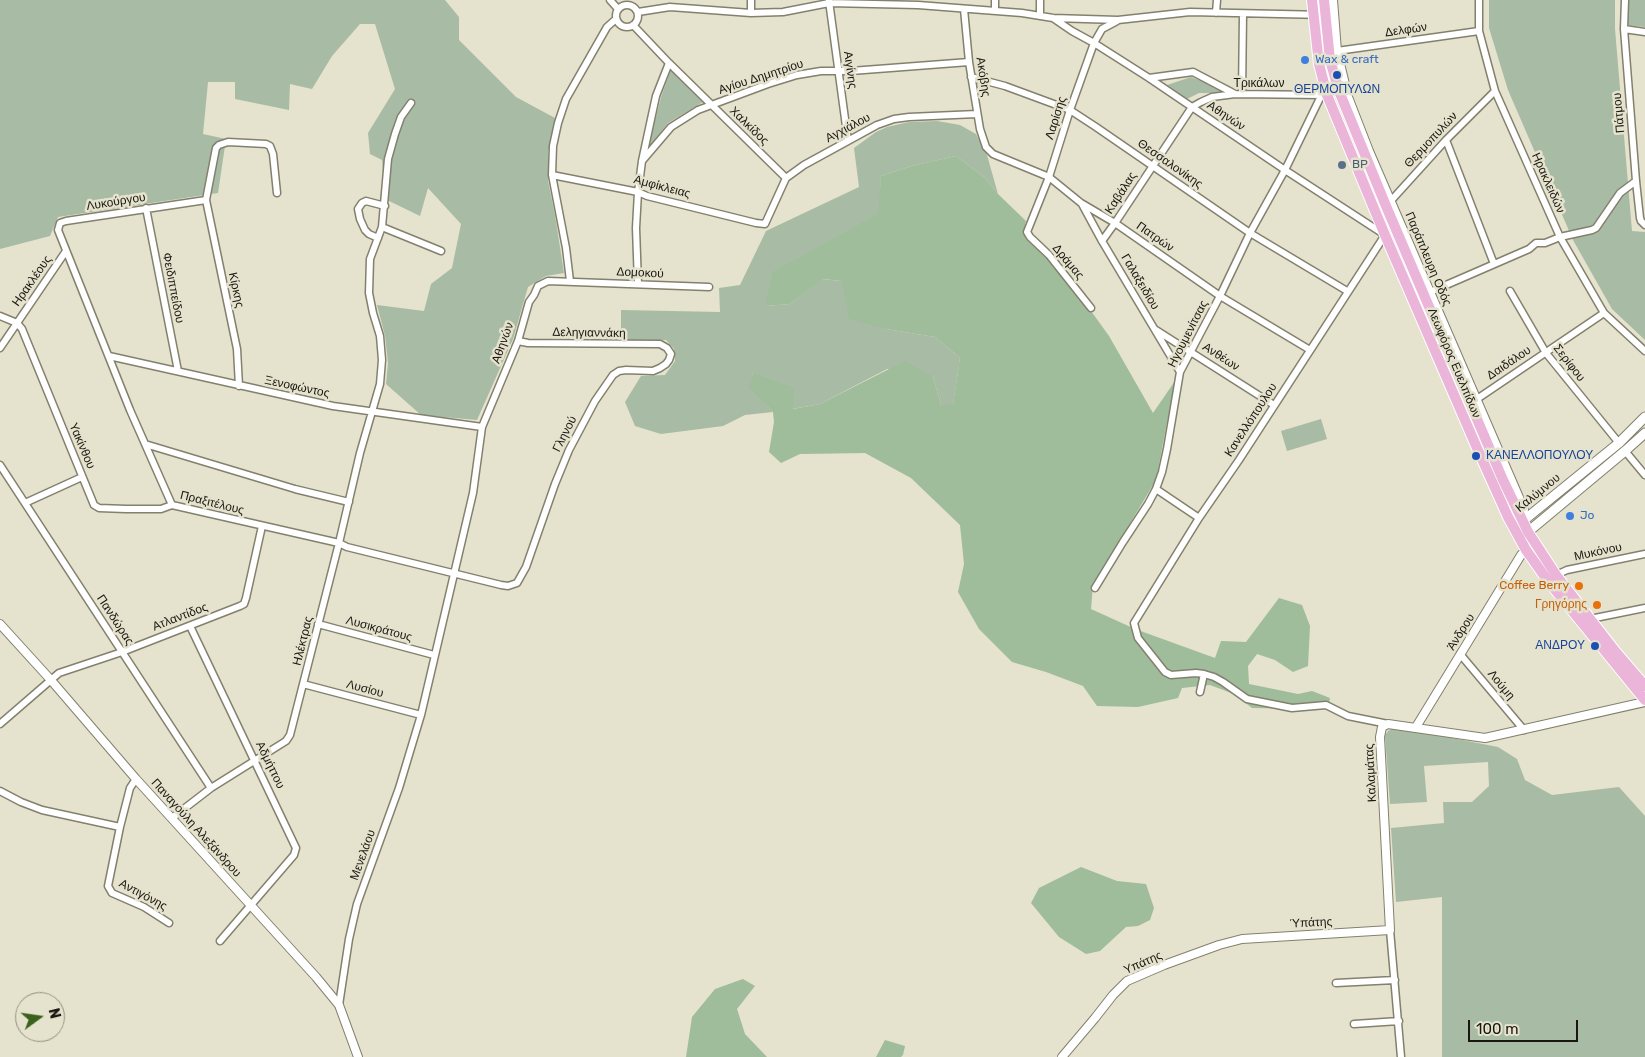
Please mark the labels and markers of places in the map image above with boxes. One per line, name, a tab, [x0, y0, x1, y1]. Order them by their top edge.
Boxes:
place label: Wax & craft	[1315, 53, 1379, 67]
marker: Wax & craft	[1299, 54, 1311, 66]
marker: ΘΕΡΜΟΠΥΛΩΝ	[1331, 69, 1343, 81]
place label: ΘΕΡΜΟΠΥΛΩΝ	[1294, 83, 1380, 97]
place label: BP	[1352, 158, 1368, 172]
marker: BP	[1336, 159, 1348, 171]
place label: ΚΑΝΕΛΛΟΠΟΥΛΟΥ	[1486, 449, 1593, 463]
marker: ΚΑΝΕΛΛΟΠΟΥΛΟΥ	[1470, 450, 1482, 462]
place label: Jo	[1580, 509, 1594, 523]
marker: Jo	[1564, 510, 1576, 522]
place label: Coffee Berry	[1499, 579, 1569, 593]
marker: Coffee Berry	[1573, 580, 1585, 592]
place label: Γρηγόρης	[1535, 598, 1587, 612]
marker: Γρηγόρης	[1591, 599, 1603, 611]
place label: ΑΝΔΡΟΥ	[1535, 639, 1585, 653]
marker: ΑΝΔΡΟΥ	[1589, 640, 1601, 652]

